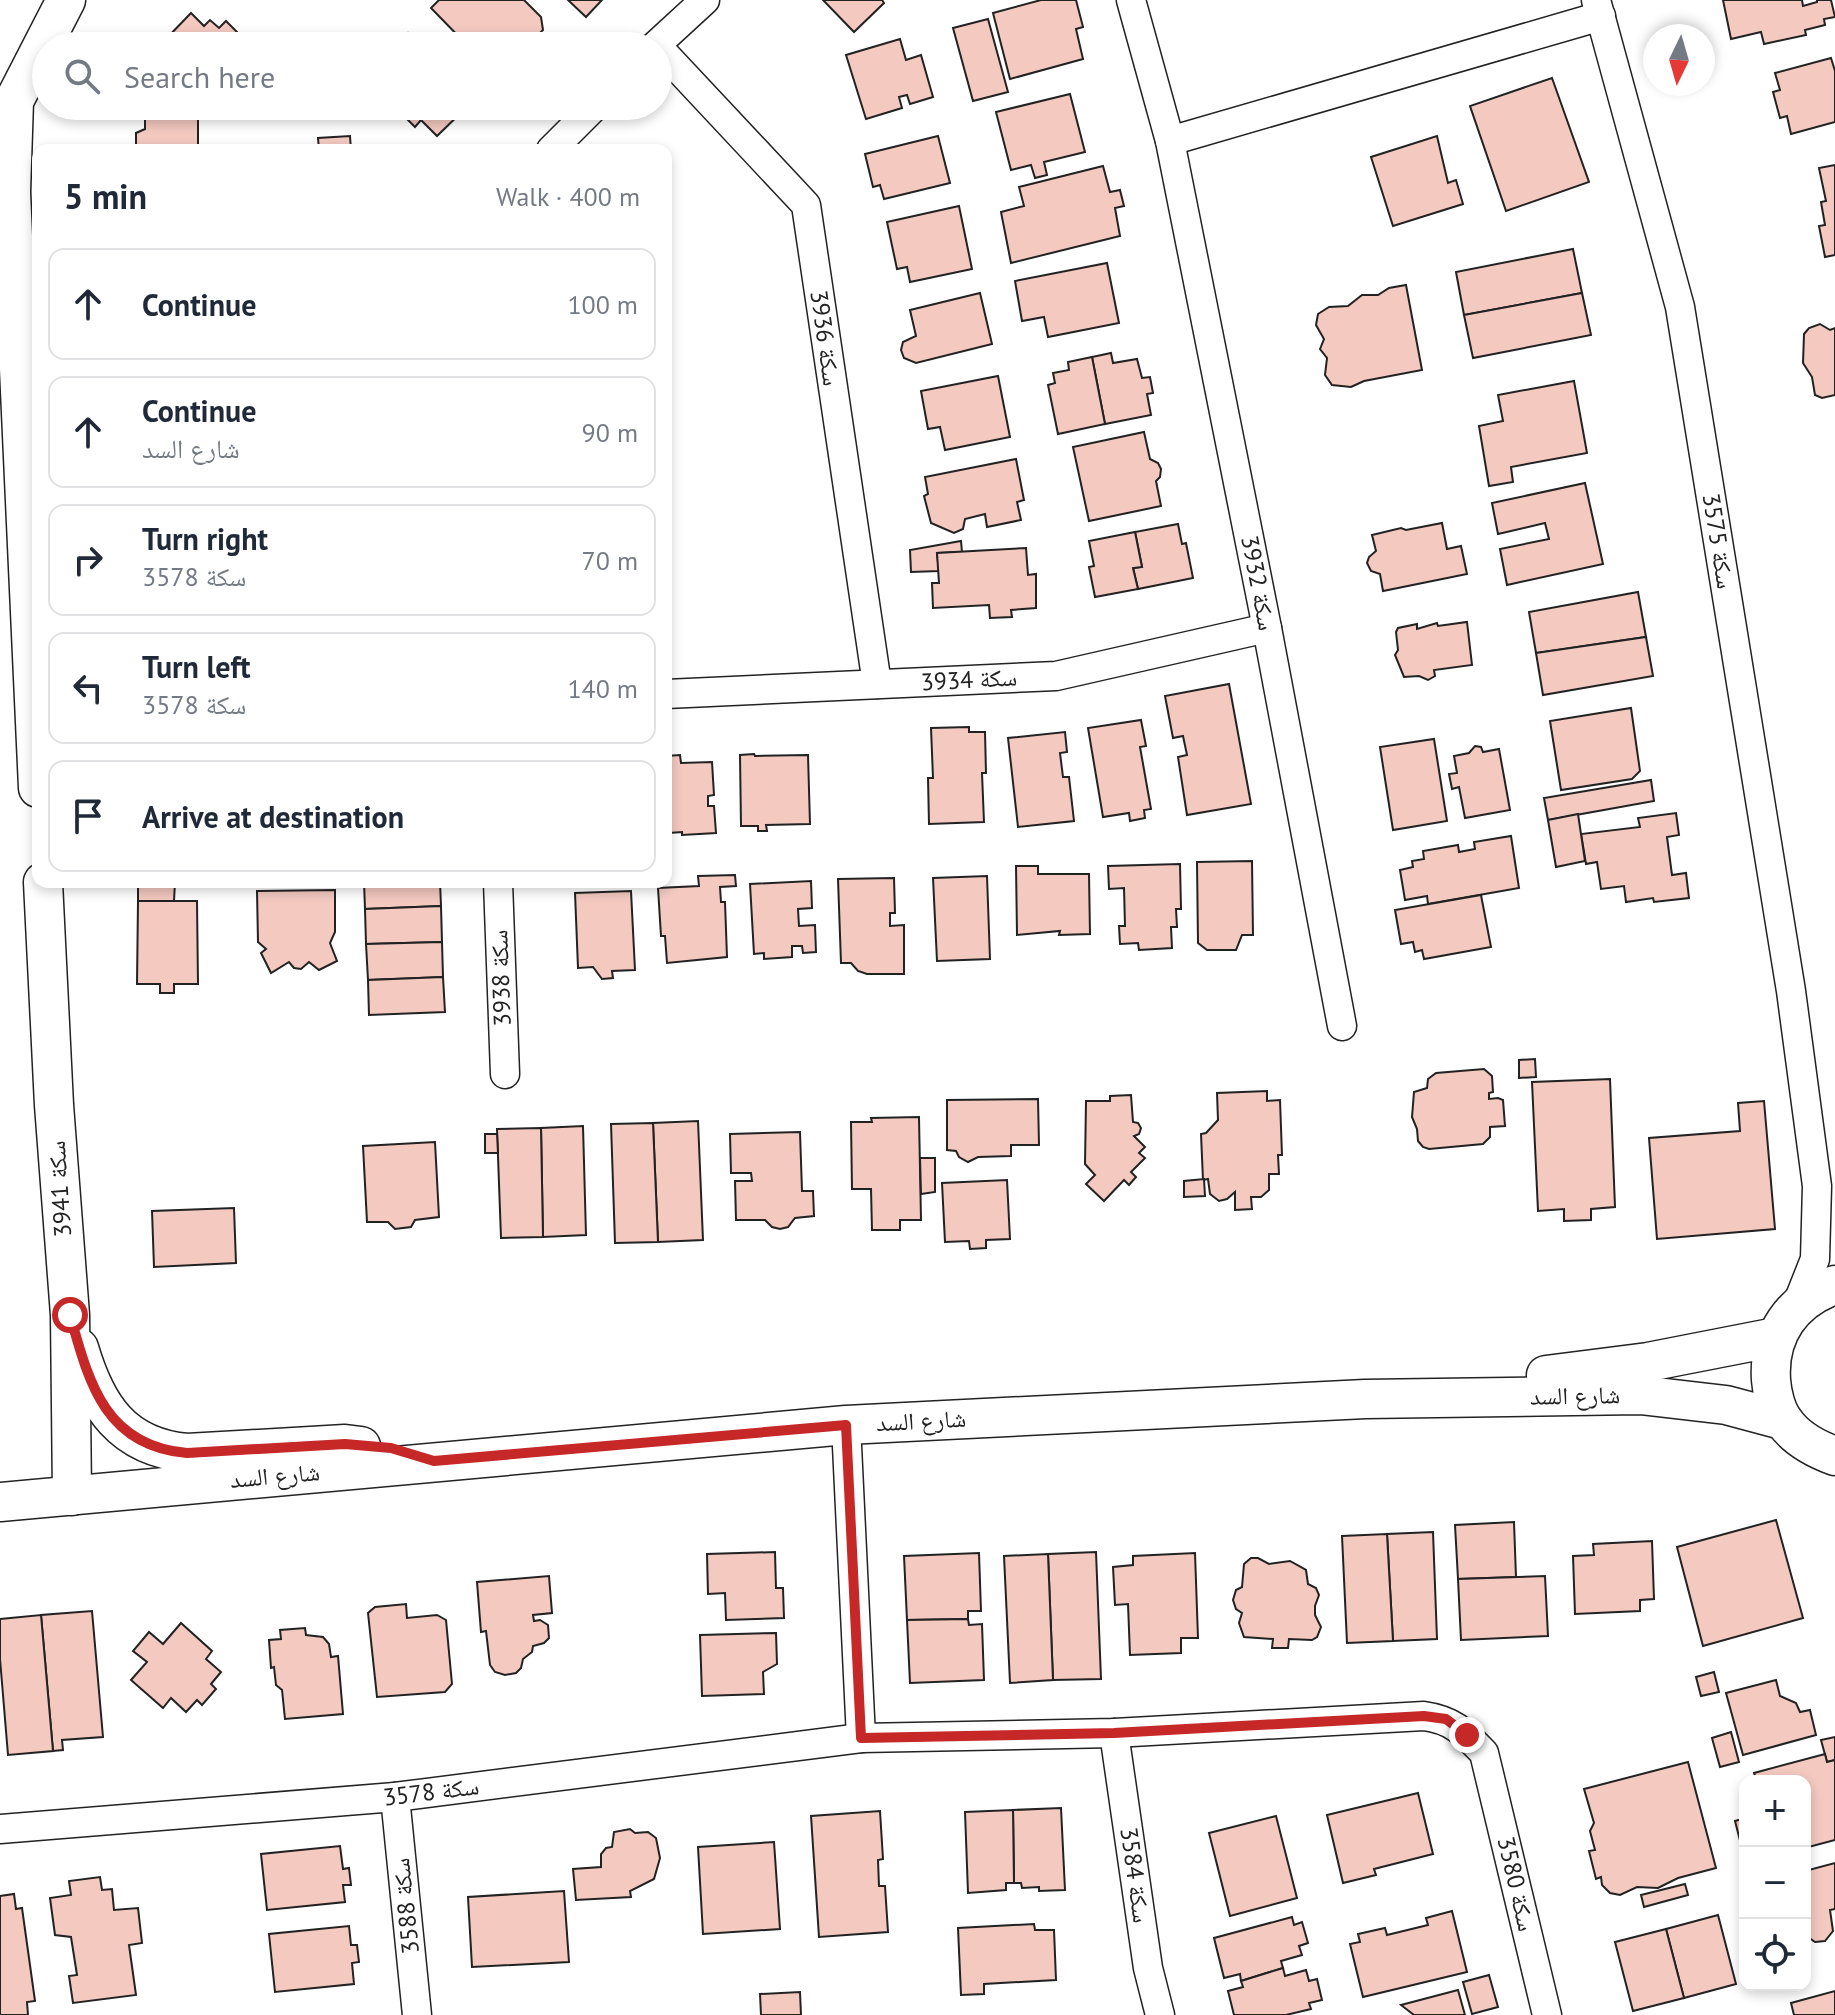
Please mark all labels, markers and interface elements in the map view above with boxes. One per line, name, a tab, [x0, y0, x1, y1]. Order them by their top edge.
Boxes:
north arrow	[1643, 24, 1715, 96]
search box	[32, 32, 672, 120]
icon: search	[60, 54, 104, 98]
text: Search here	[124, 57, 275, 96]
text: 5 min	[64, 174, 147, 218]
text: Walk · 400 m	[496, 180, 640, 213]
icon: ahead	[66, 282, 110, 326]
text: Continue	[142, 285, 256, 324]
text: 100 m	[567, 288, 638, 321]
street label: سكة 3936	[803, 288, 848, 388]
text: Continue	[142, 391, 256, 430]
icon: ahead	[66, 410, 110, 454]
text: 90 m	[582, 416, 638, 449]
text: شارع السد	[142, 432, 240, 465]
street label: سكة 3575	[1696, 491, 1741, 591]
text: Turn right	[142, 519, 268, 558]
street label: سكة 3932	[1234, 533, 1283, 633]
icon: right	[66, 538, 110, 582]
text: 70 m	[582, 544, 638, 577]
text: سكة 3578	[142, 560, 246, 593]
text: Turn left	[142, 647, 250, 686]
street label: سكة 3934	[920, 661, 1018, 698]
icon: left	[66, 666, 110, 710]
text: 140 m	[567, 672, 638, 705]
text: سكة 3578	[142, 688, 246, 721]
icon: arrive	[66, 794, 110, 838]
text: Arrive at destination	[142, 797, 404, 836]
street label: سكة 3938	[483, 929, 518, 1027]
street label: سكة 3941	[41, 1140, 78, 1238]
route start	[52, 1297, 88, 1333]
street label: شارع السد	[1530, 1379, 1620, 1412]
street label: شارع السد	[875, 1403, 967, 1438]
street label: شارع السد	[229, 1456, 321, 1495]
route end	[1449, 1717, 1485, 1753]
street label: سكة 3578	[381, 1770, 481, 1813]
map controls	[1739, 1775, 1811, 1991]
button: +	[1739, 1775, 1811, 1847]
street label: سكة 3584	[1113, 1825, 1158, 1925]
street label: سكة 3580	[1491, 1833, 1542, 1934]
button: −	[1739, 1847, 1811, 1919]
street label: سكة 3588	[385, 1856, 426, 1956]
button: locate	[1739, 1919, 1811, 1991]

